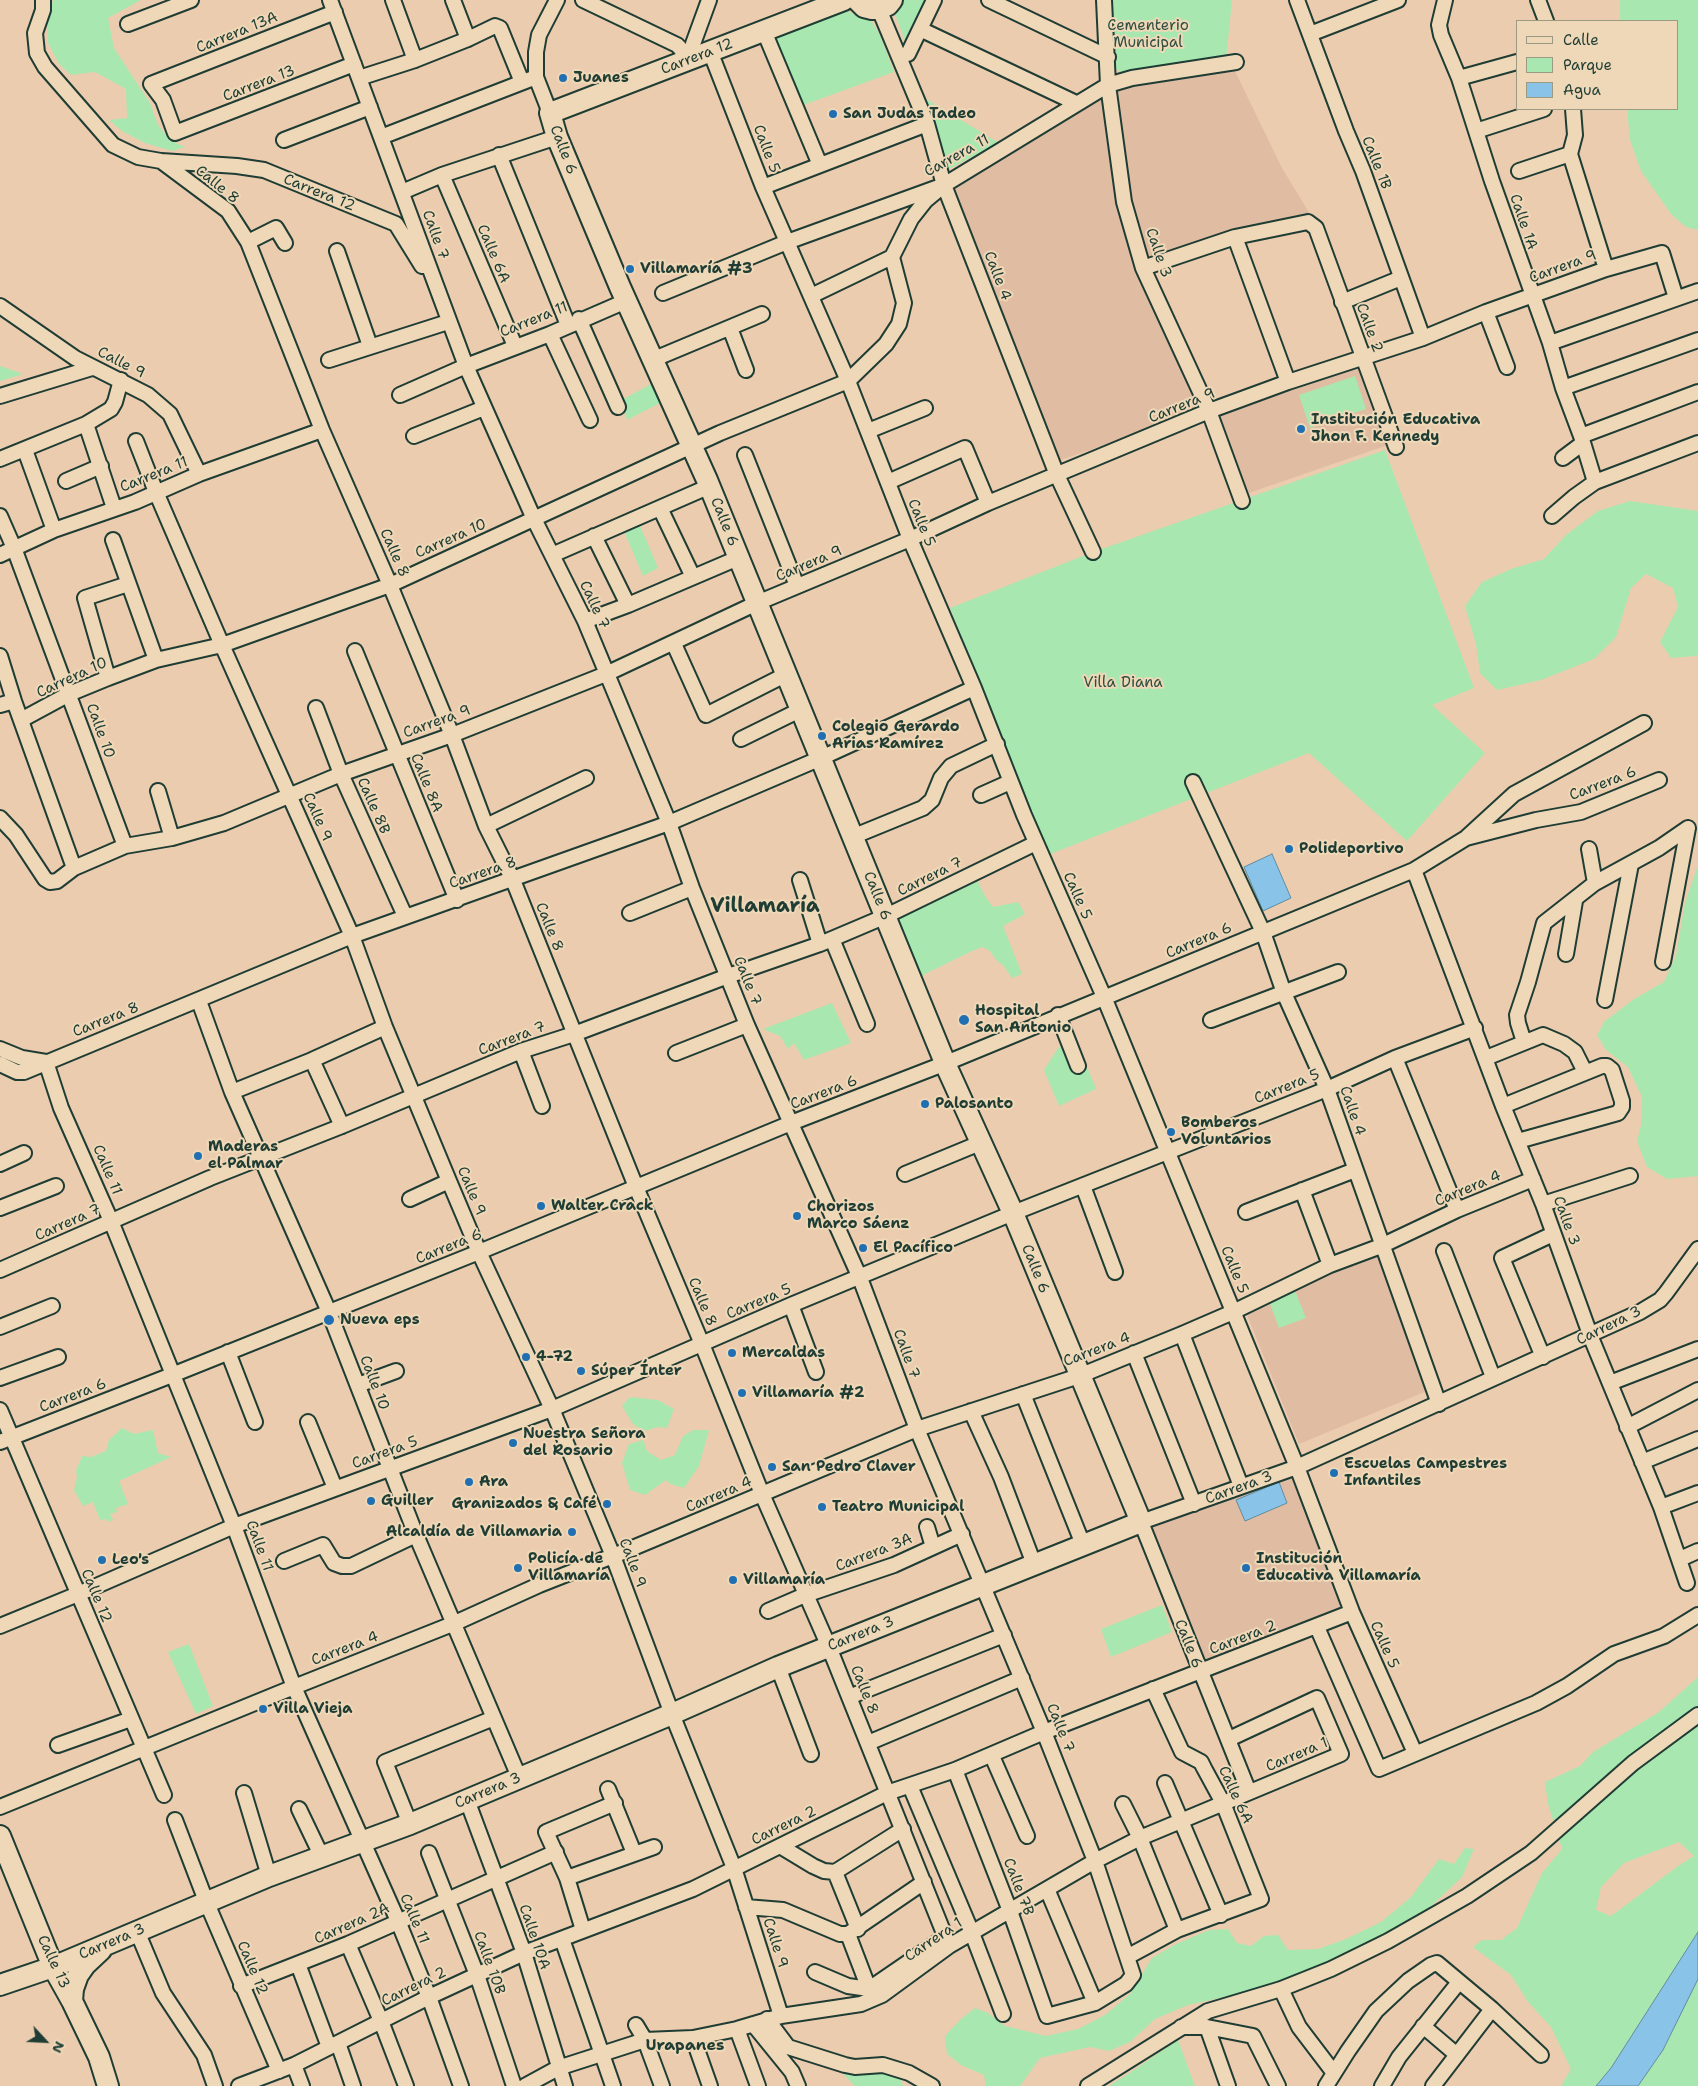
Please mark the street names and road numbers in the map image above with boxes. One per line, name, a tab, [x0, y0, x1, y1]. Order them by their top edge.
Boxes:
street label: Carrera 13A	[194, 8, 280, 58]
street label: Carrera 12	[658, 35, 736, 79]
street label: Carrera 13	[220, 62, 298, 106]
street label: Calle 5	[749, 122, 783, 176]
street label: Calle 6	[545, 123, 581, 177]
street label: Carrera 11	[921, 131, 993, 181]
street label: Calle 1B	[1357, 134, 1395, 192]
street label: Calle 8	[191, 162, 243, 208]
street label: Carrera 12	[281, 170, 357, 216]
street label: Calle 1A	[1505, 192, 1541, 252]
street label: Calle 7	[418, 208, 452, 262]
street label: Calle 6A	[473, 222, 513, 286]
street label: Calle 3	[1141, 226, 1175, 280]
street label: Carrera 9	[1527, 247, 1599, 287]
street label: Calle 4	[979, 249, 1015, 303]
street label: Carrera 11	[497, 298, 571, 342]
street label: Calle 2	[1352, 301, 1386, 355]
street label: Calle 9	[94, 343, 148, 383]
street label: Carrera 9	[1146, 384, 1218, 428]
street label: Carrera 11	[117, 453, 191, 497]
street label: Calle 6	[706, 495, 742, 549]
street label: Calle 5	[903, 496, 939, 550]
street label: Carrera 10	[413, 515, 489, 563]
street label: Calle 8	[375, 526, 413, 580]
street label: Carrera 9	[773, 542, 845, 586]
street label: Calle 7	[575, 578, 613, 632]
street label: Carrera 10	[34, 654, 110, 702]
street label: Calle 10	[82, 701, 118, 761]
street label: Carrera 9	[401, 702, 473, 742]
street label: Calle 8A	[406, 751, 446, 815]
street label: Carrera 6	[1567, 763, 1639, 805]
street label: Calle 8B	[353, 775, 393, 837]
street label: Calle 9	[298, 790, 336, 844]
street label: Carrera 8	[447, 853, 519, 893]
street label: Carrera 7	[894, 854, 966, 900]
street label: Calle 6	[859, 869, 895, 923]
street label: Calle 5	[1059, 870, 1095, 922]
street label: Calle 8	[531, 900, 567, 954]
street label: Carrera 6	[1163, 919, 1235, 963]
street label: Calle 7	[729, 954, 765, 1008]
street label: Carrera 8	[70, 998, 142, 1042]
street label: Carrera 7	[476, 1018, 548, 1060]
street label: Carrera 5	[1252, 1066, 1322, 1108]
street label: Carrera 6	[788, 1072, 860, 1114]
street label: Calle 4	[1335, 1084, 1369, 1138]
street label: Calle 11	[88, 1142, 126, 1198]
street label: Calle 9	[453, 1164, 489, 1218]
street label: Carrera 4	[1432, 1167, 1504, 1211]
street label: Calle 3	[1549, 1194, 1583, 1248]
street label: Carrera 7	[32, 1200, 104, 1246]
street label: Carrera 6	[413, 1225, 485, 1269]
street label: Calle 6	[1017, 1242, 1053, 1296]
street label: Calle 5	[1216, 1243, 1252, 1297]
street label: Calle 8	[684, 1275, 720, 1329]
street label: Carrera 5	[724, 1280, 794, 1324]
street label: Carrera 3	[1573, 1303, 1645, 1349]
street label: Calle 7	[889, 1327, 923, 1381]
street label: Carrera 4	[1061, 1329, 1133, 1371]
street label: Calle 10	[355, 1353, 393, 1413]
street label: Carrera 6	[37, 1375, 109, 1417]
street label: Carrera 5	[350, 1433, 420, 1473]
street label: Carrera 3	[1203, 1468, 1275, 1508]
street label: Carrera 4	[683, 1473, 755, 1517]
street label: Calle 11	[242, 1518, 276, 1574]
street label: Carrera 3A	[833, 1530, 915, 1576]
street label: Calle 9	[614, 1536, 650, 1590]
street label: Calle 12	[77, 1566, 115, 1626]
street label: Carrera 3	[825, 1612, 897, 1656]
street label: Calle 6	[1170, 1617, 1206, 1671]
street label: Carrera 2	[1207, 1617, 1279, 1659]
street label: Calle 5	[1366, 1619, 1402, 1671]
street label: Carrera 4	[309, 1628, 381, 1670]
street label: Calle 8	[846, 1663, 882, 1717]
street label: Calle 7	[1042, 1701, 1078, 1755]
street label: Carrera 1	[1263, 1734, 1331, 1776]
street label: Calle 6A	[1214, 1763, 1256, 1827]
street label: Carrera 3	[452, 1769, 524, 1813]
street label: Carrera 2	[748, 1803, 820, 1849]
street label: Calle 7B	[999, 1856, 1037, 1918]
street label: Calle 11	[395, 1891, 433, 1947]
street label: Carrera 2A	[312, 1899, 392, 1949]
street label: Calle 10A	[514, 1902, 554, 1972]
street label: Carrera 1	[902, 1914, 966, 1966]
street label: Calle 9	[759, 1916, 791, 1970]
street label: Carrera 3	[76, 1920, 148, 1964]
street label: Calle 10B	[469, 1929, 509, 1997]
street label: Calle 13	[33, 1932, 73, 1992]
street label: Calle 12	[233, 1938, 271, 1998]
street label: Carrera 2	[378, 1964, 450, 2010]

